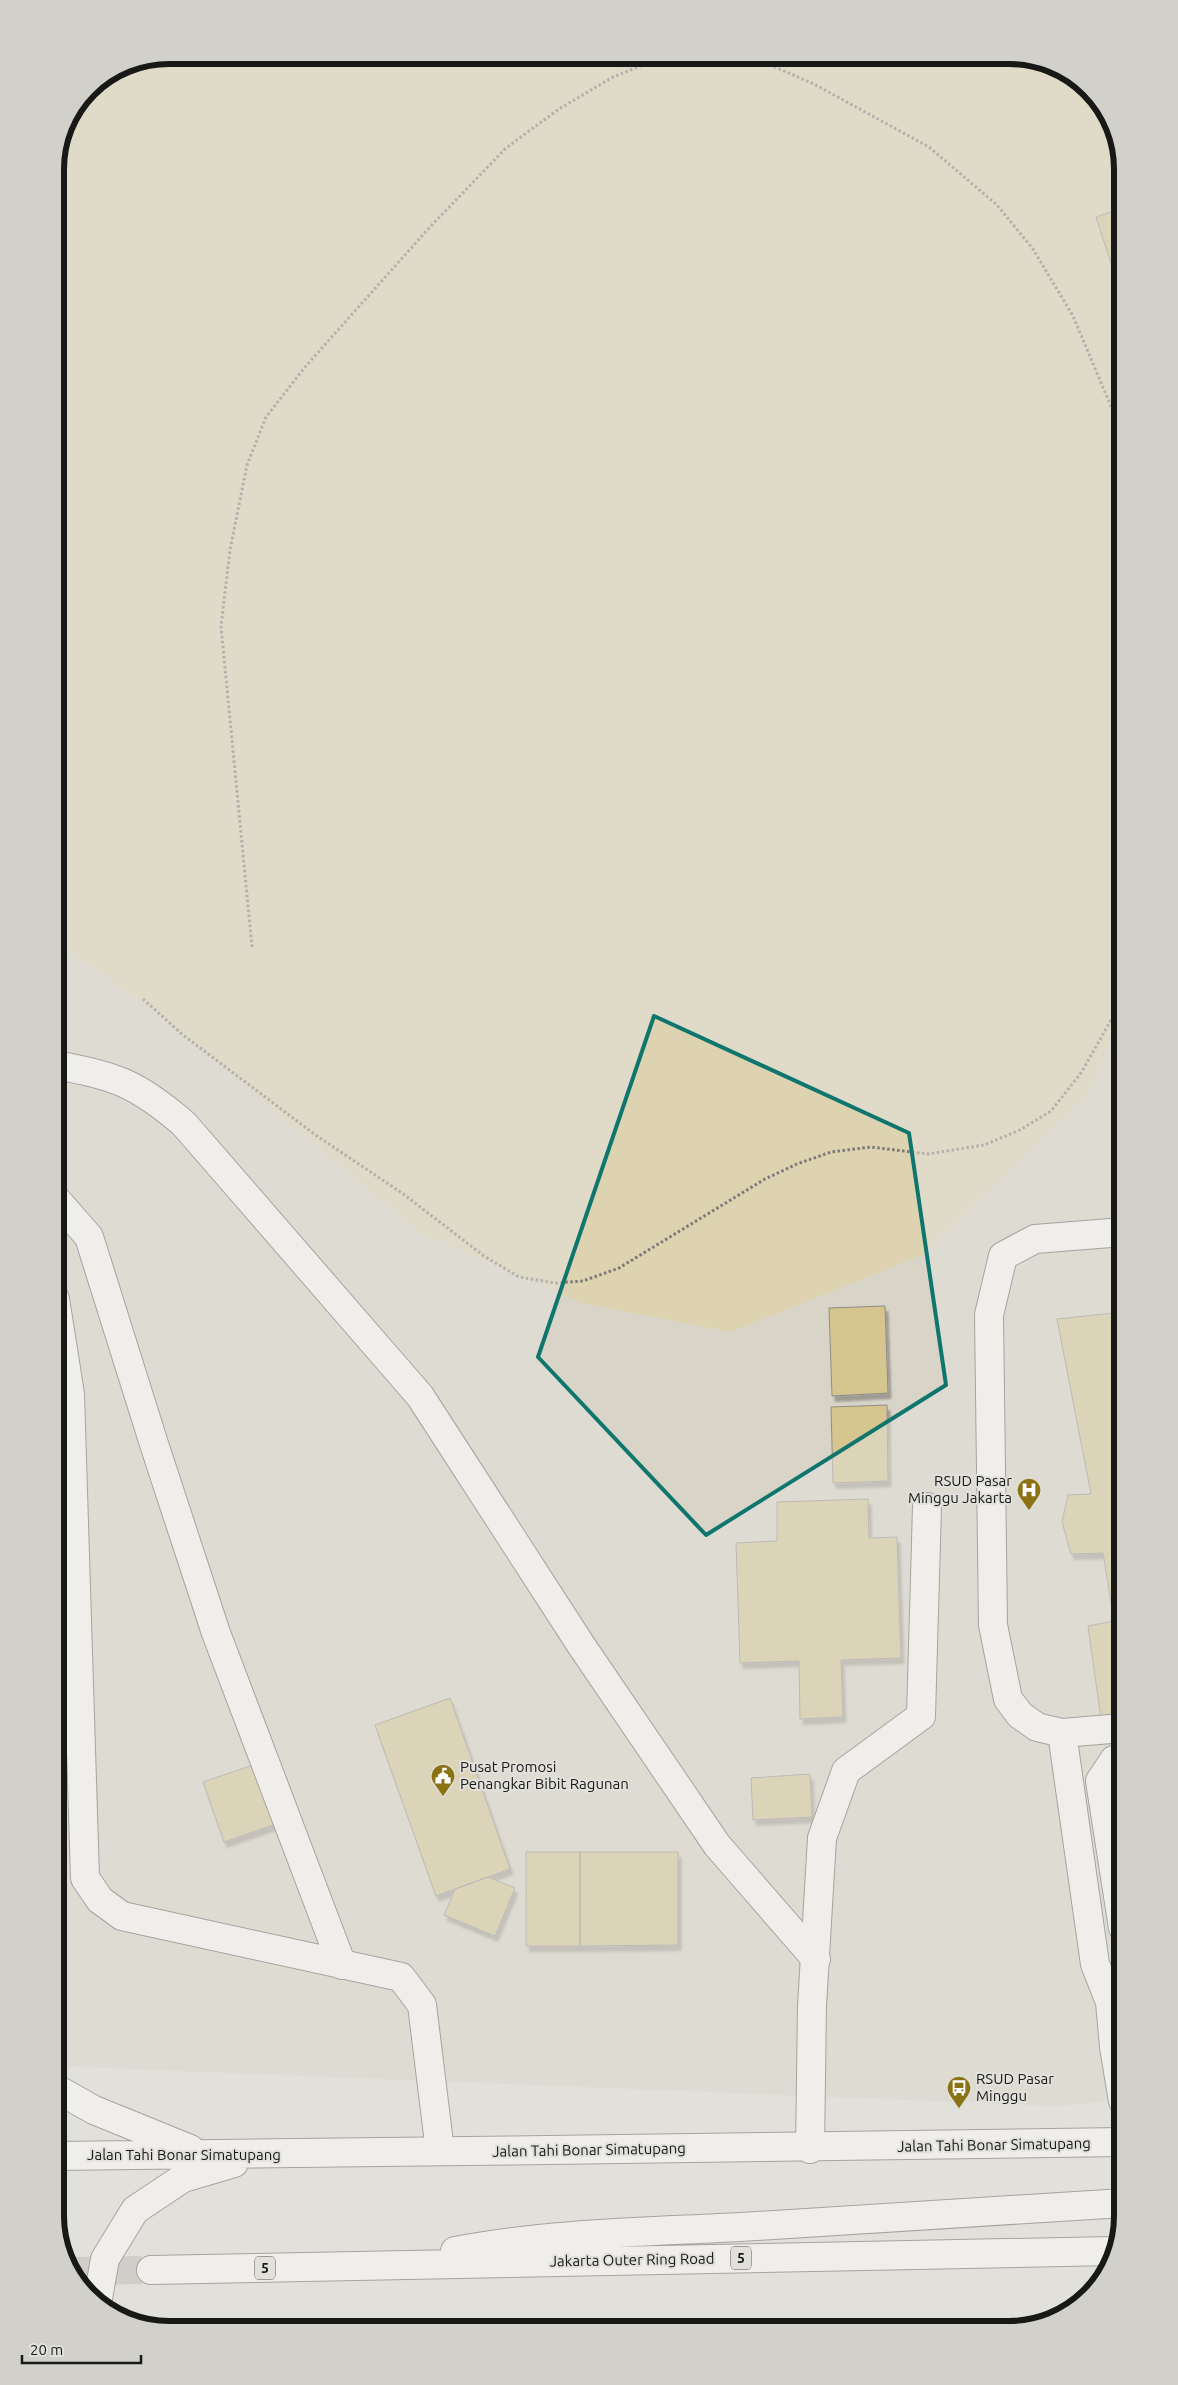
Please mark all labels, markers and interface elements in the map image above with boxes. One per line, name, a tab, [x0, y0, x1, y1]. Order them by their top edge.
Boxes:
place label: RSUD Pasar Minggu Jakarta	[908, 1472, 1012, 1506]
hospital icon: RSUD Pasar Minggu Jakarta	[1016, 1477, 1042, 1511]
place label: Pusat Promosi Penangkar Bibit Ragunan	[460, 1758, 629, 1792]
public building icon: Pusat Promosi Penangkar Bibit Ragunan	[430, 1763, 456, 1797]
place label: RSUD Pasar Minggu	[976, 2070, 1054, 2104]
bus stop icon: RSUD Pasar Minggu	[946, 2075, 972, 2109]
street label: Jalan Tahi Bonar Simatupang	[897, 2134, 1091, 2155]
street label: Jalan Tahi Bonar Simatupang	[492, 2139, 686, 2160]
street label: Jalan Tahi Bonar Simatupang	[87, 2146, 281, 2163]
road number: 5	[731, 2246, 751, 2270]
street label: Jakarta Outer Ring Road	[549, 2250, 714, 2269]
road number: 5	[255, 2256, 275, 2280]
scale bar	[22, 2332, 141, 2364]
text: 20 m	[30, 2341, 63, 2358]

